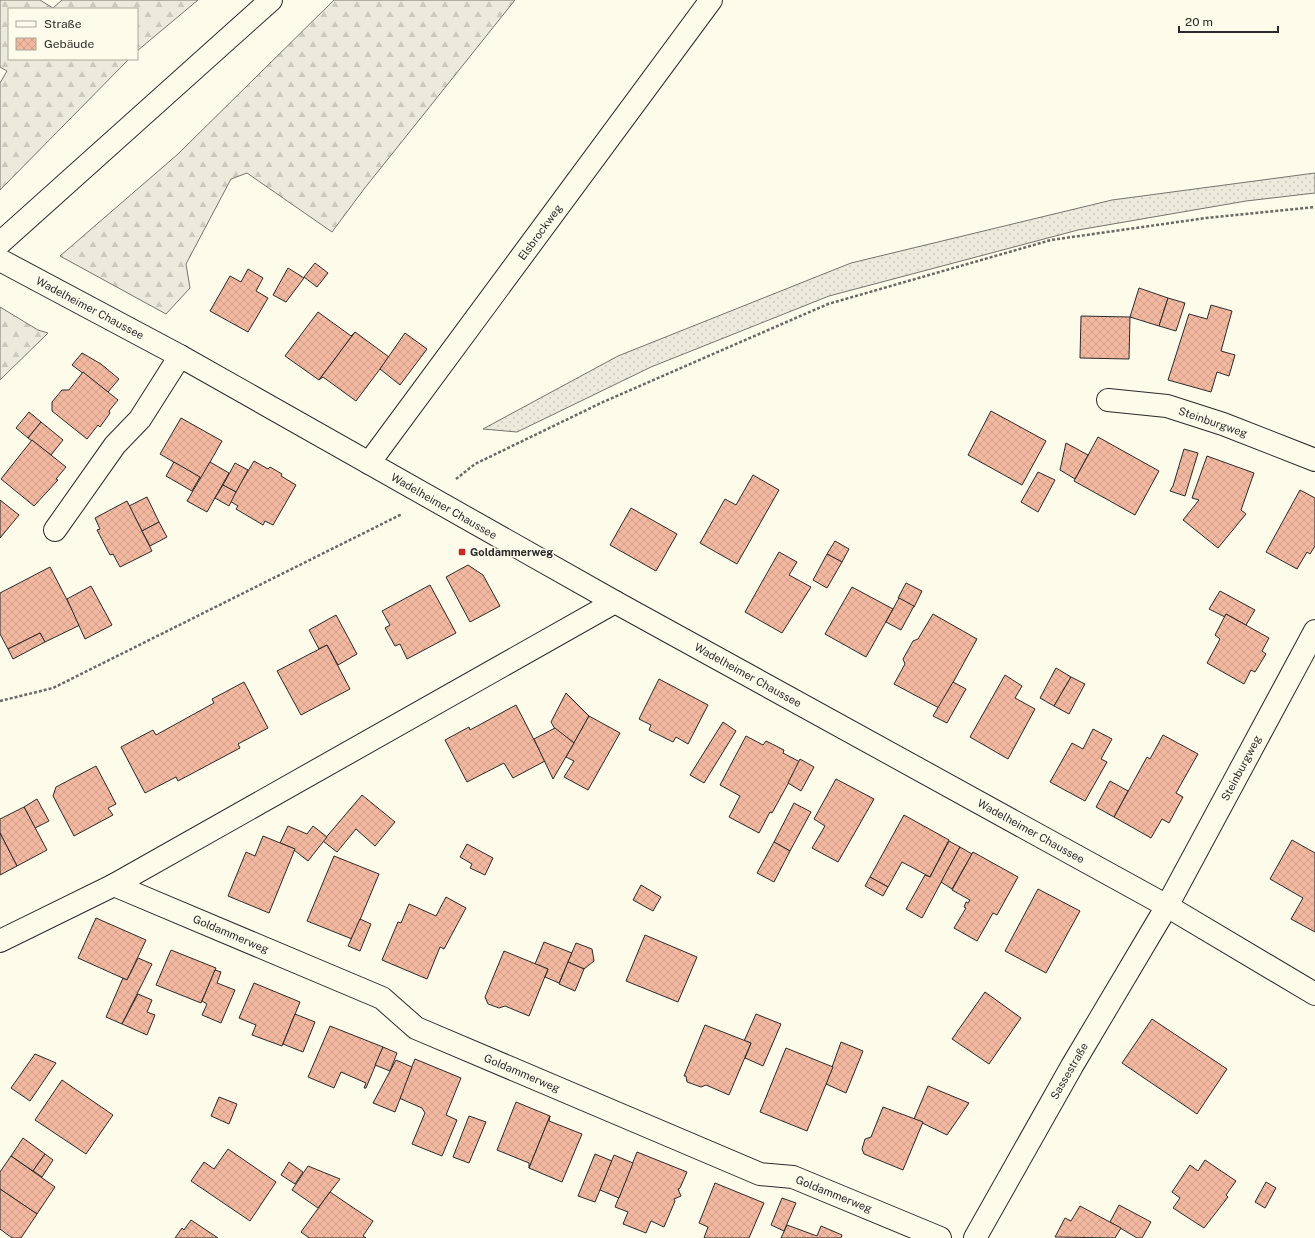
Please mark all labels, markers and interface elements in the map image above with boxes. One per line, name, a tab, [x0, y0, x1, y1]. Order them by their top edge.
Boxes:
legend	[8, 8, 138, 60]
scale bar	[1179, 8, 1278, 34]
text: 20 m	[1185, 15, 1213, 29]
text: Straße	[44, 17, 82, 31]
text: Gebäude	[44, 37, 94, 51]
street label: Elsbrockweg	[516, 202, 564, 262]
street label: Wadelheimer Chaussee	[34, 274, 146, 342]
street label: Steinburgweg	[1177, 405, 1249, 439]
street label: Wadelheimer Chaussee	[389, 471, 499, 541]
place label: Goldammerweg	[470, 546, 553, 558]
marker: Goldammerweg	[457, 547, 467, 557]
street label: Wadelheimer Chaussee	[693, 641, 803, 709]
street label: Steinburgweg	[1219, 733, 1263, 803]
street label: Wadelheimer Chaussee	[976, 797, 1086, 865]
street label: Goldammerweg	[191, 913, 271, 955]
street label: Sassestraße	[1048, 1041, 1090, 1101]
street label: Goldammerweg	[482, 1052, 562, 1094]
street label: Goldammerweg	[794, 1173, 874, 1215]

